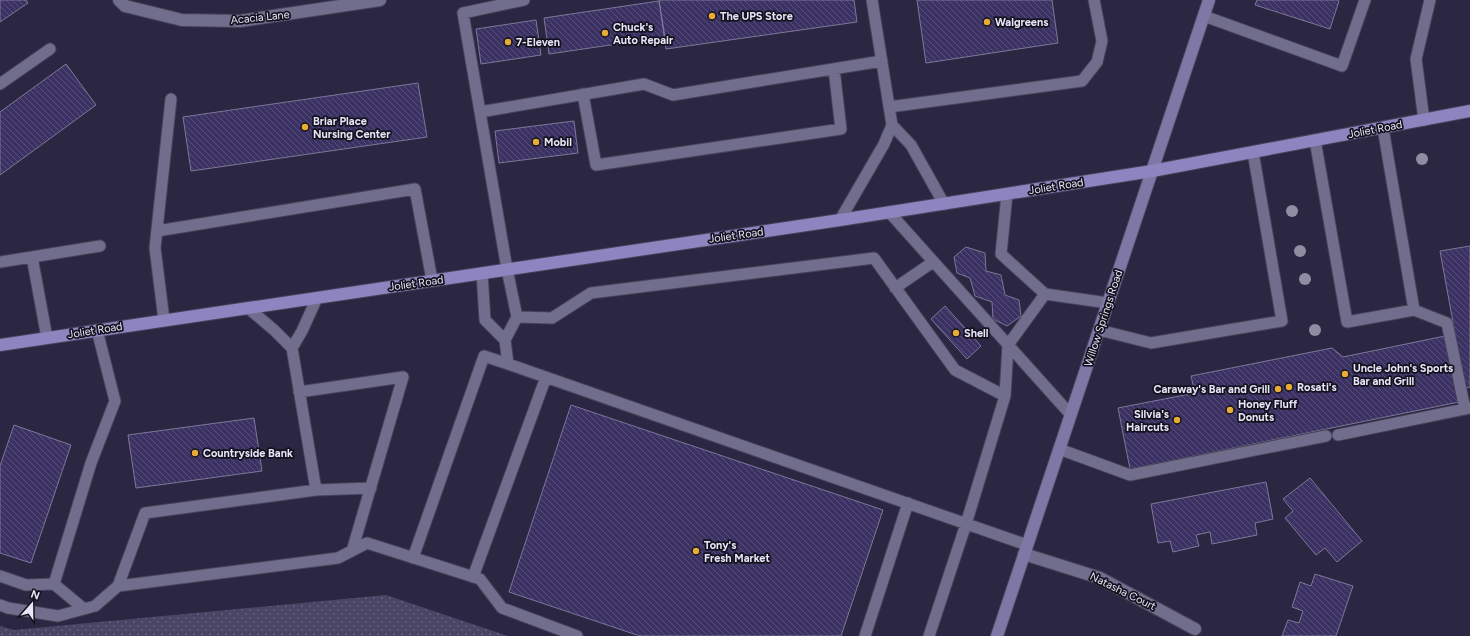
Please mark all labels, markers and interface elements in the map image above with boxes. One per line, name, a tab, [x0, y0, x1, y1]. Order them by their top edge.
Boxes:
street label: Acacia Lane	[230, 8, 290, 27]
place label: The UPS Store	[720, 10, 793, 23]
marker: The UPS Store	[707, 11, 717, 21]
place label: Walgreens	[995, 16, 1048, 29]
marker: Walgreens	[982, 17, 992, 27]
place label: Chuck's Auto Repair	[613, 21, 674, 47]
marker: Chuck's Auto Repair	[600, 28, 610, 38]
place label: 7-Eleven	[516, 36, 560, 49]
marker: 7-Eleven	[503, 37, 513, 47]
place label: Briar Place Nursing Center	[313, 115, 391, 141]
street label: Joliet Road	[1347, 118, 1403, 141]
marker: Briar Place Nursing Center	[300, 122, 310, 132]
place label: Mobil	[544, 136, 572, 149]
marker: Mobil	[531, 137, 541, 147]
street label: Joliet Road	[1028, 176, 1084, 197]
street label: Joliet Road	[708, 225, 764, 246]
street label: Willow Springs Road	[1082, 268, 1125, 368]
street label: Joliet Road	[388, 273, 444, 294]
street label: Joliet Road	[67, 320, 123, 341]
place label: Shell	[964, 327, 989, 340]
marker: Shell	[951, 328, 961, 338]
place label: Uncle John's Sports Bar and Grill	[1353, 362, 1453, 388]
marker: Uncle John's Sports Bar and Grill	[1340, 369, 1350, 379]
place label: Rosati's	[1297, 381, 1337, 394]
marker: Rosati's	[1284, 382, 1294, 392]
place label: Caraway's Bar and Grill	[1153, 383, 1270, 396]
marker: Caraway's Bar and Grill	[1273, 384, 1283, 394]
place label: Honey Fluff Donuts	[1238, 398, 1298, 424]
marker: Honey Fluff Donuts	[1225, 405, 1235, 415]
place label: Silvia's Haircuts	[1126, 408, 1169, 434]
marker: Silvia's Haircuts	[1172, 415, 1182, 425]
place label: Countryside Bank	[203, 447, 293, 460]
marker: Countryside Bank	[190, 448, 200, 458]
place label: Tony's Fresh Market	[704, 539, 770, 565]
marker: Tony's Fresh Market	[691, 546, 701, 556]
street label: Natasha Court	[1088, 570, 1158, 613]
north arrow	[12, 584, 52, 624]
text: N	[29, 588, 41, 603]

